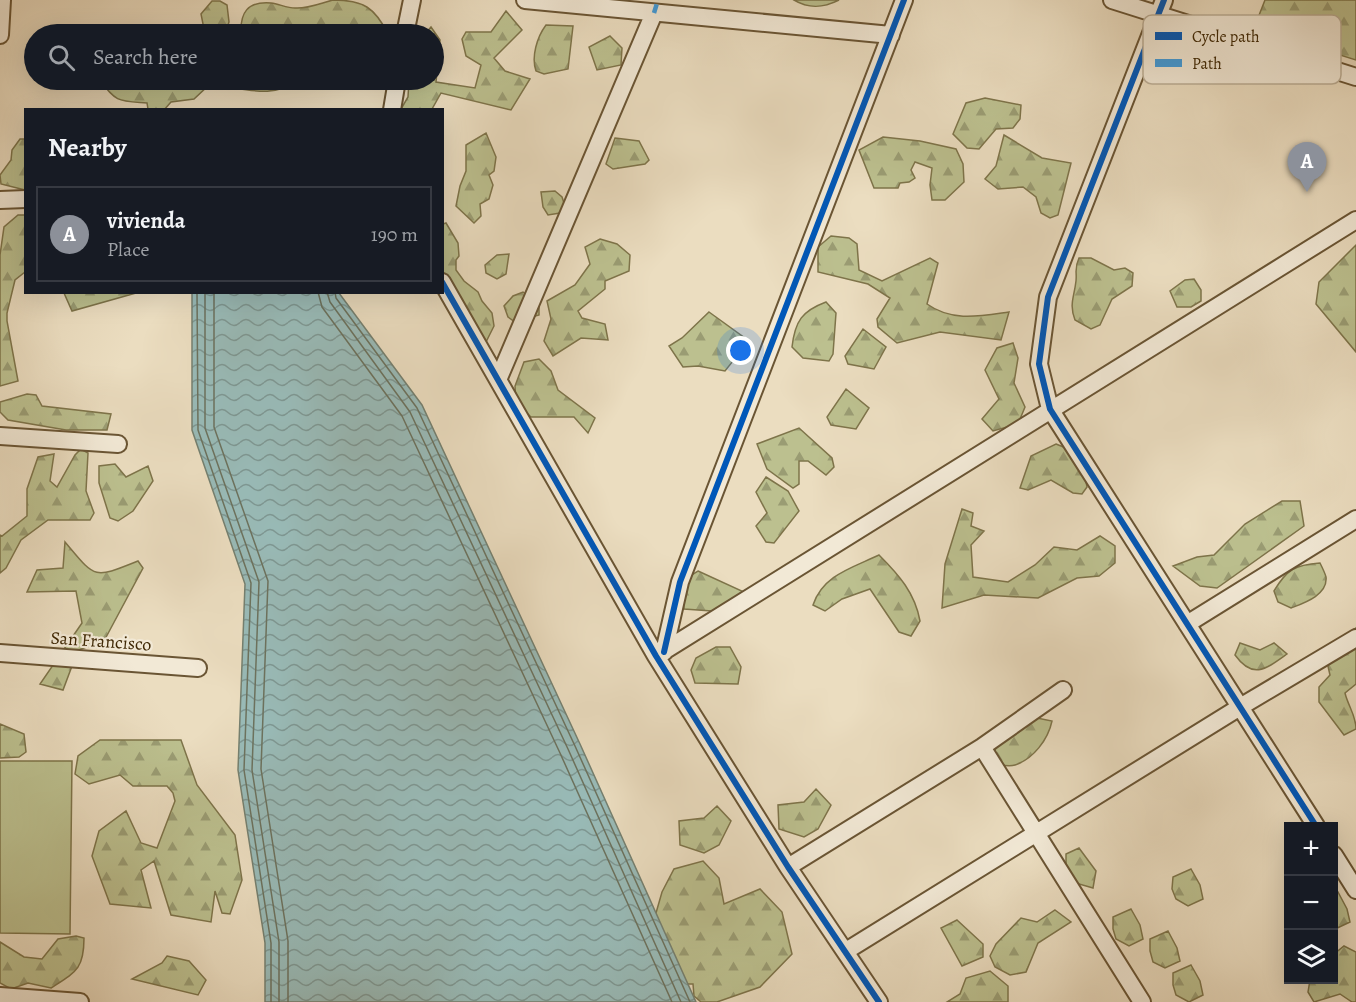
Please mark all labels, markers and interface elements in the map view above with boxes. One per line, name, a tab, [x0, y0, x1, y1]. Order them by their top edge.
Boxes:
legend	[1143, 15, 1341, 84]
search box	[24, 24, 444, 90]
text: Cycle path	[1192, 26, 1260, 48]
icon: search	[45, 41, 78, 74]
text: Search here	[93, 42, 198, 72]
text: Path	[1192, 53, 1222, 75]
text: Nearby	[48, 130, 127, 165]
pin: A	[1288, 142, 1326, 192]
text: vivienda	[107, 206, 185, 236]
text: A	[63, 221, 76, 248]
text: 190 m	[371, 221, 418, 248]
text: Place	[107, 236, 149, 263]
your location	[726, 336, 755, 365]
street label: San Francisco	[50, 626, 152, 656]
map controls	[1284, 822, 1338, 984]
button: +	[1284, 822, 1338, 876]
button: −	[1284, 876, 1338, 930]
button: layers	[1284, 930, 1338, 984]

